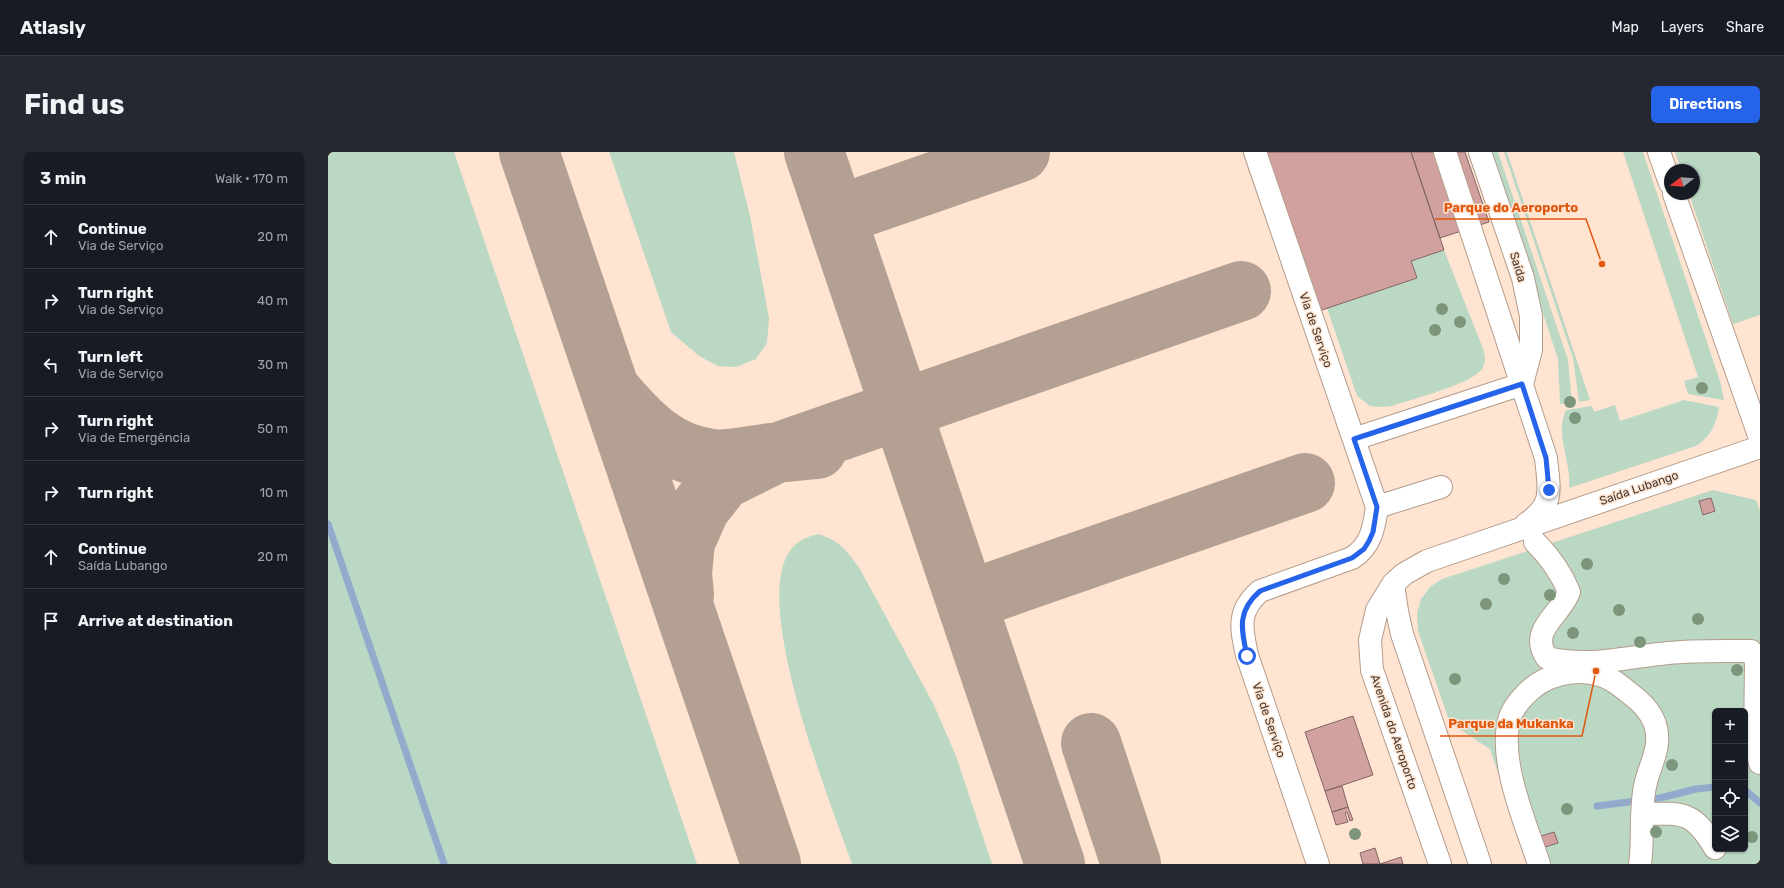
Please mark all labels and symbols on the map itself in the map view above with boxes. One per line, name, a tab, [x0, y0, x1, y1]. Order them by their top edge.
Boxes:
north arrow	[1664, 164, 1700, 200]
callout: Parque do Aeroporto	[1435, 194, 1586, 219]
text: Parque do Aeroporto	[1444, 200, 1578, 215]
street label: Saída	[1507, 250, 1529, 284]
street label: Via de Serviço	[1297, 290, 1335, 370]
street label: Saída Lubango	[1598, 468, 1680, 508]
route end	[1540, 481, 1558, 499]
route start	[1238, 647, 1256, 665]
street label: Avenida do Aeroporto	[1368, 673, 1420, 791]
street label: Via de Serviço	[1250, 680, 1288, 760]
callout: Parque da Mukanka	[1440, 711, 1582, 736]
text: Parque da Mukanka	[1448, 716, 1574, 731]

